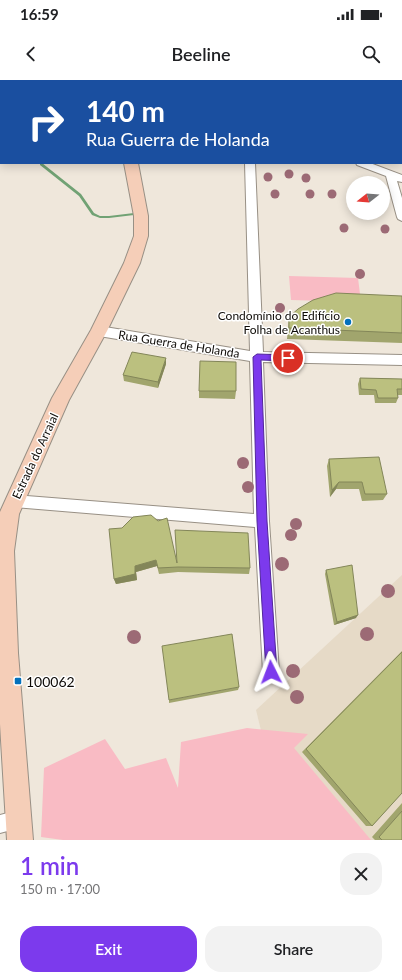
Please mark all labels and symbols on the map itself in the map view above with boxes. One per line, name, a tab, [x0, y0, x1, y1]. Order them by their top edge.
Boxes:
north arrow	[346, 176, 390, 220]
place label: Condomínio do Edifício Folha de Acanthus	[218, 308, 340, 337]
marker: Condomínio do Edifício Folha de Acanthus	[343, 317, 353, 327]
street label: Rua Guerra de Holanda	[117, 327, 241, 361]
pin	[271, 341, 305, 375]
street label: Estrada do Arraial	[9, 411, 61, 501]
position arrow	[250, 651, 292, 693]
place label: 100062	[26, 673, 75, 690]
marker: 100062	[13, 676, 23, 686]

